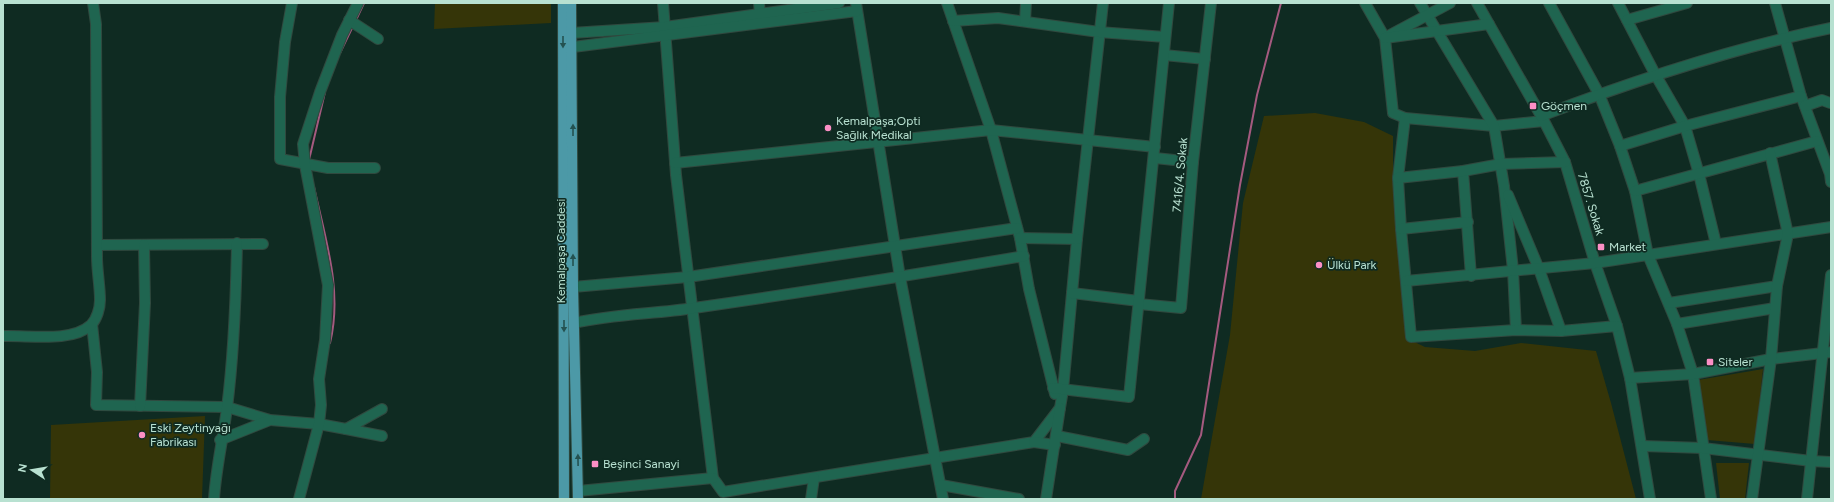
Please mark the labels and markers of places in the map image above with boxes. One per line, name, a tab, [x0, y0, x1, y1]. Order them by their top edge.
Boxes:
place label: Göçmen	[1541, 99, 1587, 113]
marker: Göçmen	[1528, 101, 1538, 111]
place label: Kemalpaşa;Opti Sağlık Medikal	[836, 114, 921, 142]
marker: Kemalpaşa;Opti Sağlık Medikal	[823, 123, 833, 133]
place label: Market	[1609, 240, 1647, 254]
marker: Market	[1596, 242, 1606, 252]
place label: Ülkü Park	[1327, 258, 1377, 272]
marker: Ülkü Park	[1314, 260, 1324, 270]
place label: Siteler	[1718, 355, 1752, 369]
marker: Siteler	[1705, 357, 1715, 367]
place label: Eski Zeytinyağı Fabrikası	[150, 421, 231, 449]
marker: Eski Zeytinyağı Fabrikası	[137, 430, 147, 440]
place label: Beşinci Sanayi	[603, 457, 680, 471]
marker: Beşinci Sanayi	[590, 459, 600, 469]

